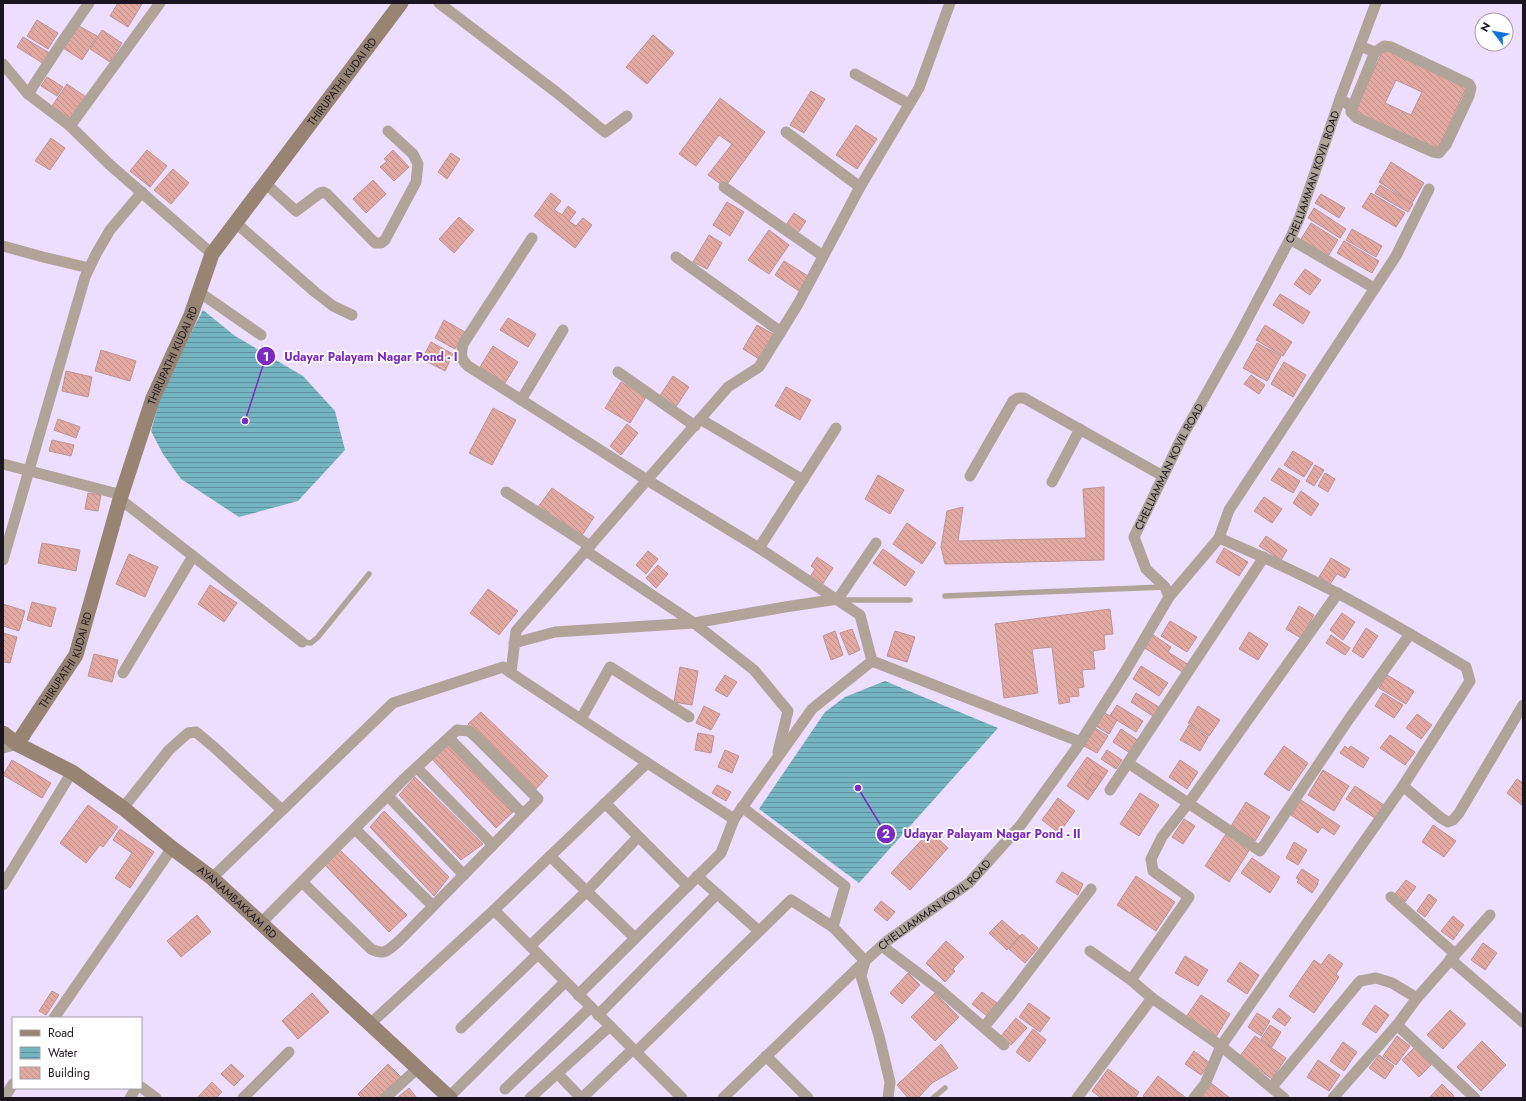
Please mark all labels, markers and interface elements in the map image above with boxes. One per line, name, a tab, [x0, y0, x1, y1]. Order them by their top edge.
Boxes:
north arrow	[1474, 12, 1514, 52]
text: N	[1476, 19, 1495, 35]
street label: THIRUPATHI KUDAI RD	[303, 34, 381, 129]
street label: CHELLIAMMAN KOVIL ROAD	[1281, 108, 1344, 246]
street label: THIRUPATHI KUDAI RD	[143, 303, 202, 407]
callout: Udayar Palayam Nagar Pond - I	[256, 344, 465, 368]
text: 1	[263, 348, 269, 366]
text: Udayar Palayam Nagar Pond - I	[284, 348, 458, 366]
street label: CHELLIAMMAN KOVIL ROAD	[1130, 400, 1208, 533]
street label: THIRUPATHI KUDAI RD	[35, 609, 96, 711]
callout: Udayar Palayam Nagar Pond - II	[876, 822, 1089, 846]
text: 2	[882, 825, 890, 843]
text: Udayar Palayam Nagar Pond - II	[903, 825, 1081, 843]
street label: CHELLIAMMAN KOVIL ROAD	[874, 855, 995, 954]
street label: AYANAMBAKKAM RD	[194, 862, 281, 943]
legend	[12, 1017, 142, 1089]
text: Road	[48, 1024, 74, 1042]
text: Water	[48, 1044, 79, 1062]
text: Building	[48, 1064, 90, 1082]

